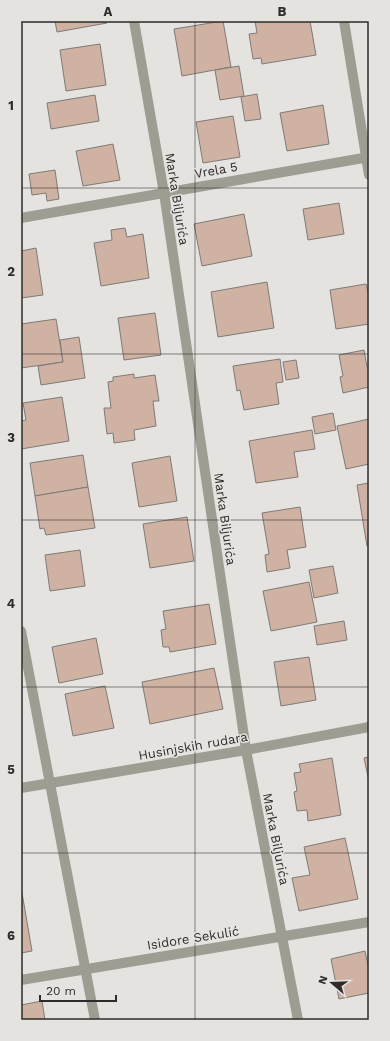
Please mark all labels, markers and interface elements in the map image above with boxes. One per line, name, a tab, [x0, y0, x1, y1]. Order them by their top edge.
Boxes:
text: A	[104, 4, 113, 19]
text: B	[278, 4, 287, 19]
text: 1	[8, 98, 14, 113]
street label: Marka Biljurića	[162, 152, 192, 247]
street label: Vrela 5	[193, 159, 239, 181]
text: 2	[7, 264, 15, 279]
text: 3	[7, 430, 15, 445]
street label: Marka Biljurića	[211, 472, 239, 567]
text: 4	[7, 596, 16, 611]
street label: Husinjskih rudara	[137, 729, 249, 763]
text: 5	[7, 762, 15, 777]
street label: Marka Biljurića	[260, 792, 292, 887]
street label: Isidore Sekulić	[146, 923, 240, 953]
text: 6	[7, 928, 15, 943]
north arrow	[312, 963, 352, 1003]
text: N	[316, 974, 330, 986]
scale bar	[40, 977, 116, 1003]
text: 20 m	[46, 984, 76, 998]

